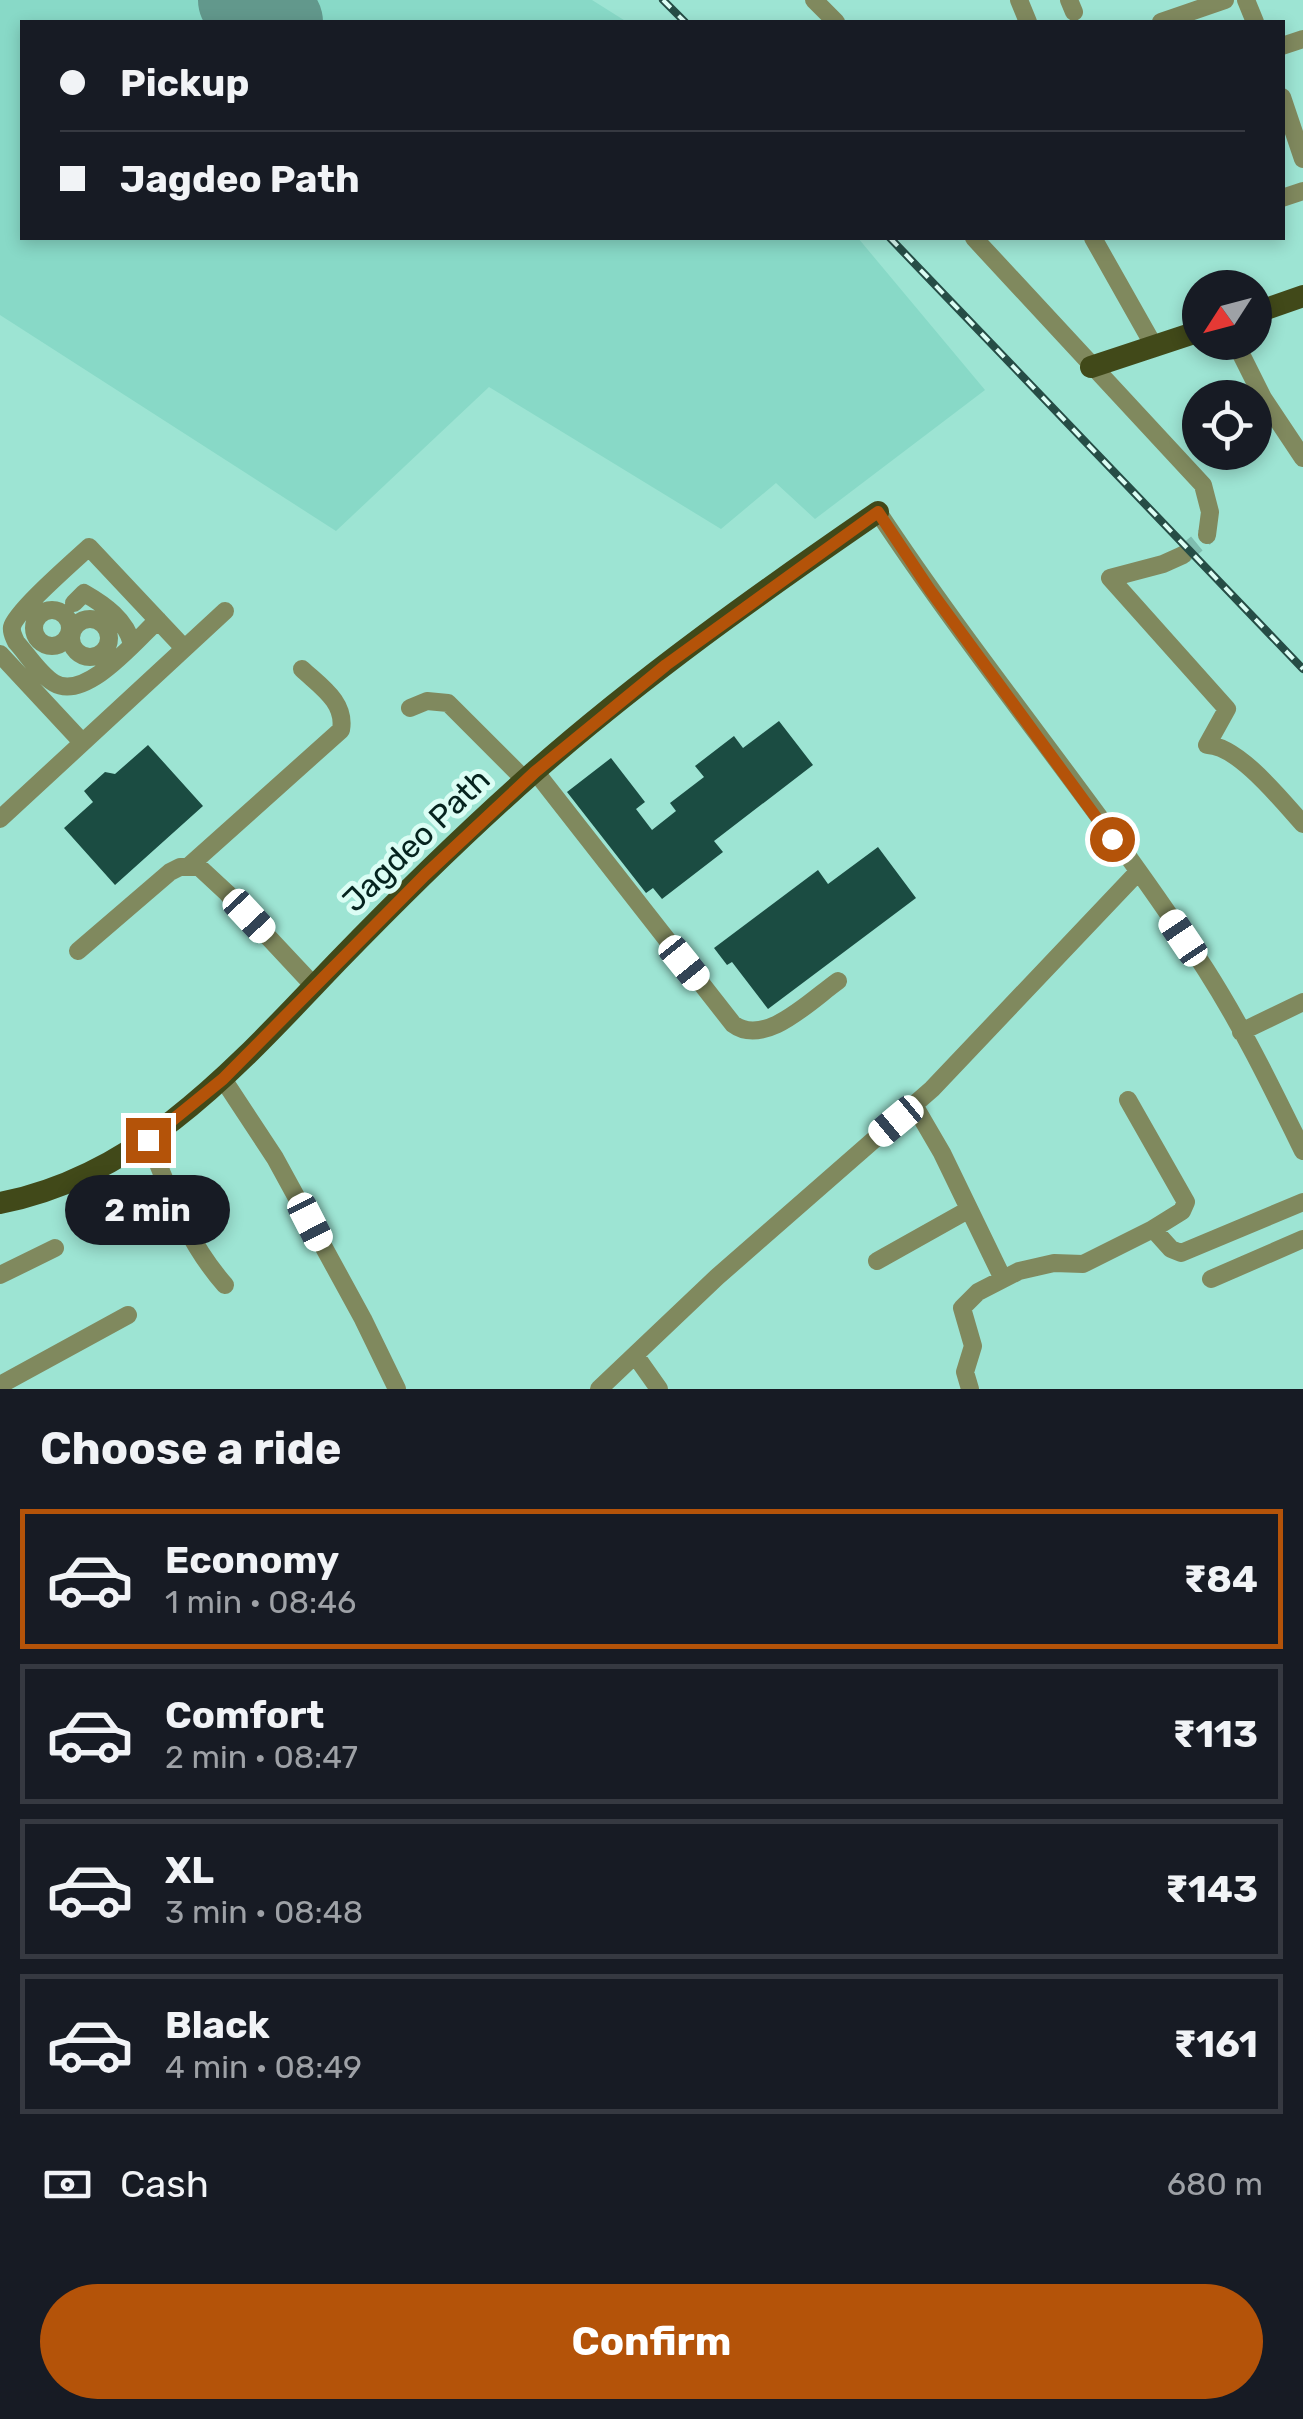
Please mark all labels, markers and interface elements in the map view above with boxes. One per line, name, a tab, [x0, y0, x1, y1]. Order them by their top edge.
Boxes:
text: Pickup	[120, 60, 249, 106]
text: Jagdeo Path	[120, 156, 360, 202]
north arrow	[1182, 270, 1272, 360]
map controls	[1182, 270, 1272, 470]
button: locate	[1182, 380, 1272, 470]
street label: Jagdeo Path	[335, 760, 497, 920]
route start	[1090, 817, 1135, 862]
car	[218, 884, 280, 948]
car	[1154, 905, 1212, 971]
car	[653, 930, 715, 996]
car	[863, 1090, 929, 1152]
route end	[126, 1118, 171, 1163]
callout: 2 min	[66, 1175, 230, 1245]
car	[283, 1188, 337, 1256]
text: 2 min	[104, 1191, 191, 1229]
text: Choose a ride	[40, 1422, 342, 1475]
icon: car	[45, 1534, 135, 1624]
text: Economy	[165, 1537, 339, 1583]
text: ₹84	[1184, 1556, 1258, 1602]
text: 1 min · 08:46	[165, 1583, 356, 1621]
icon: car	[45, 1689, 135, 1779]
text: Comfort	[165, 1692, 324, 1738]
text: ₹113	[1172, 1711, 1258, 1757]
text: 2 min · 08:47	[165, 1738, 358, 1776]
icon: car	[45, 1844, 135, 1934]
text: XL	[165, 1847, 214, 1893]
text: ₹143	[1165, 1866, 1258, 1912]
text: 3 min · 08:48	[165, 1893, 363, 1931]
icon: car	[45, 1999, 135, 2089]
text: Black	[165, 2002, 270, 2048]
text: ₹161	[1173, 2021, 1258, 2067]
text: 4 min · 08:49	[165, 2048, 362, 2086]
icon: cash	[40, 2157, 95, 2212]
text: Cash	[120, 2161, 209, 2207]
text: 680 m	[1167, 2165, 1263, 2203]
button: Confirm	[40, 2284, 1263, 2399]

